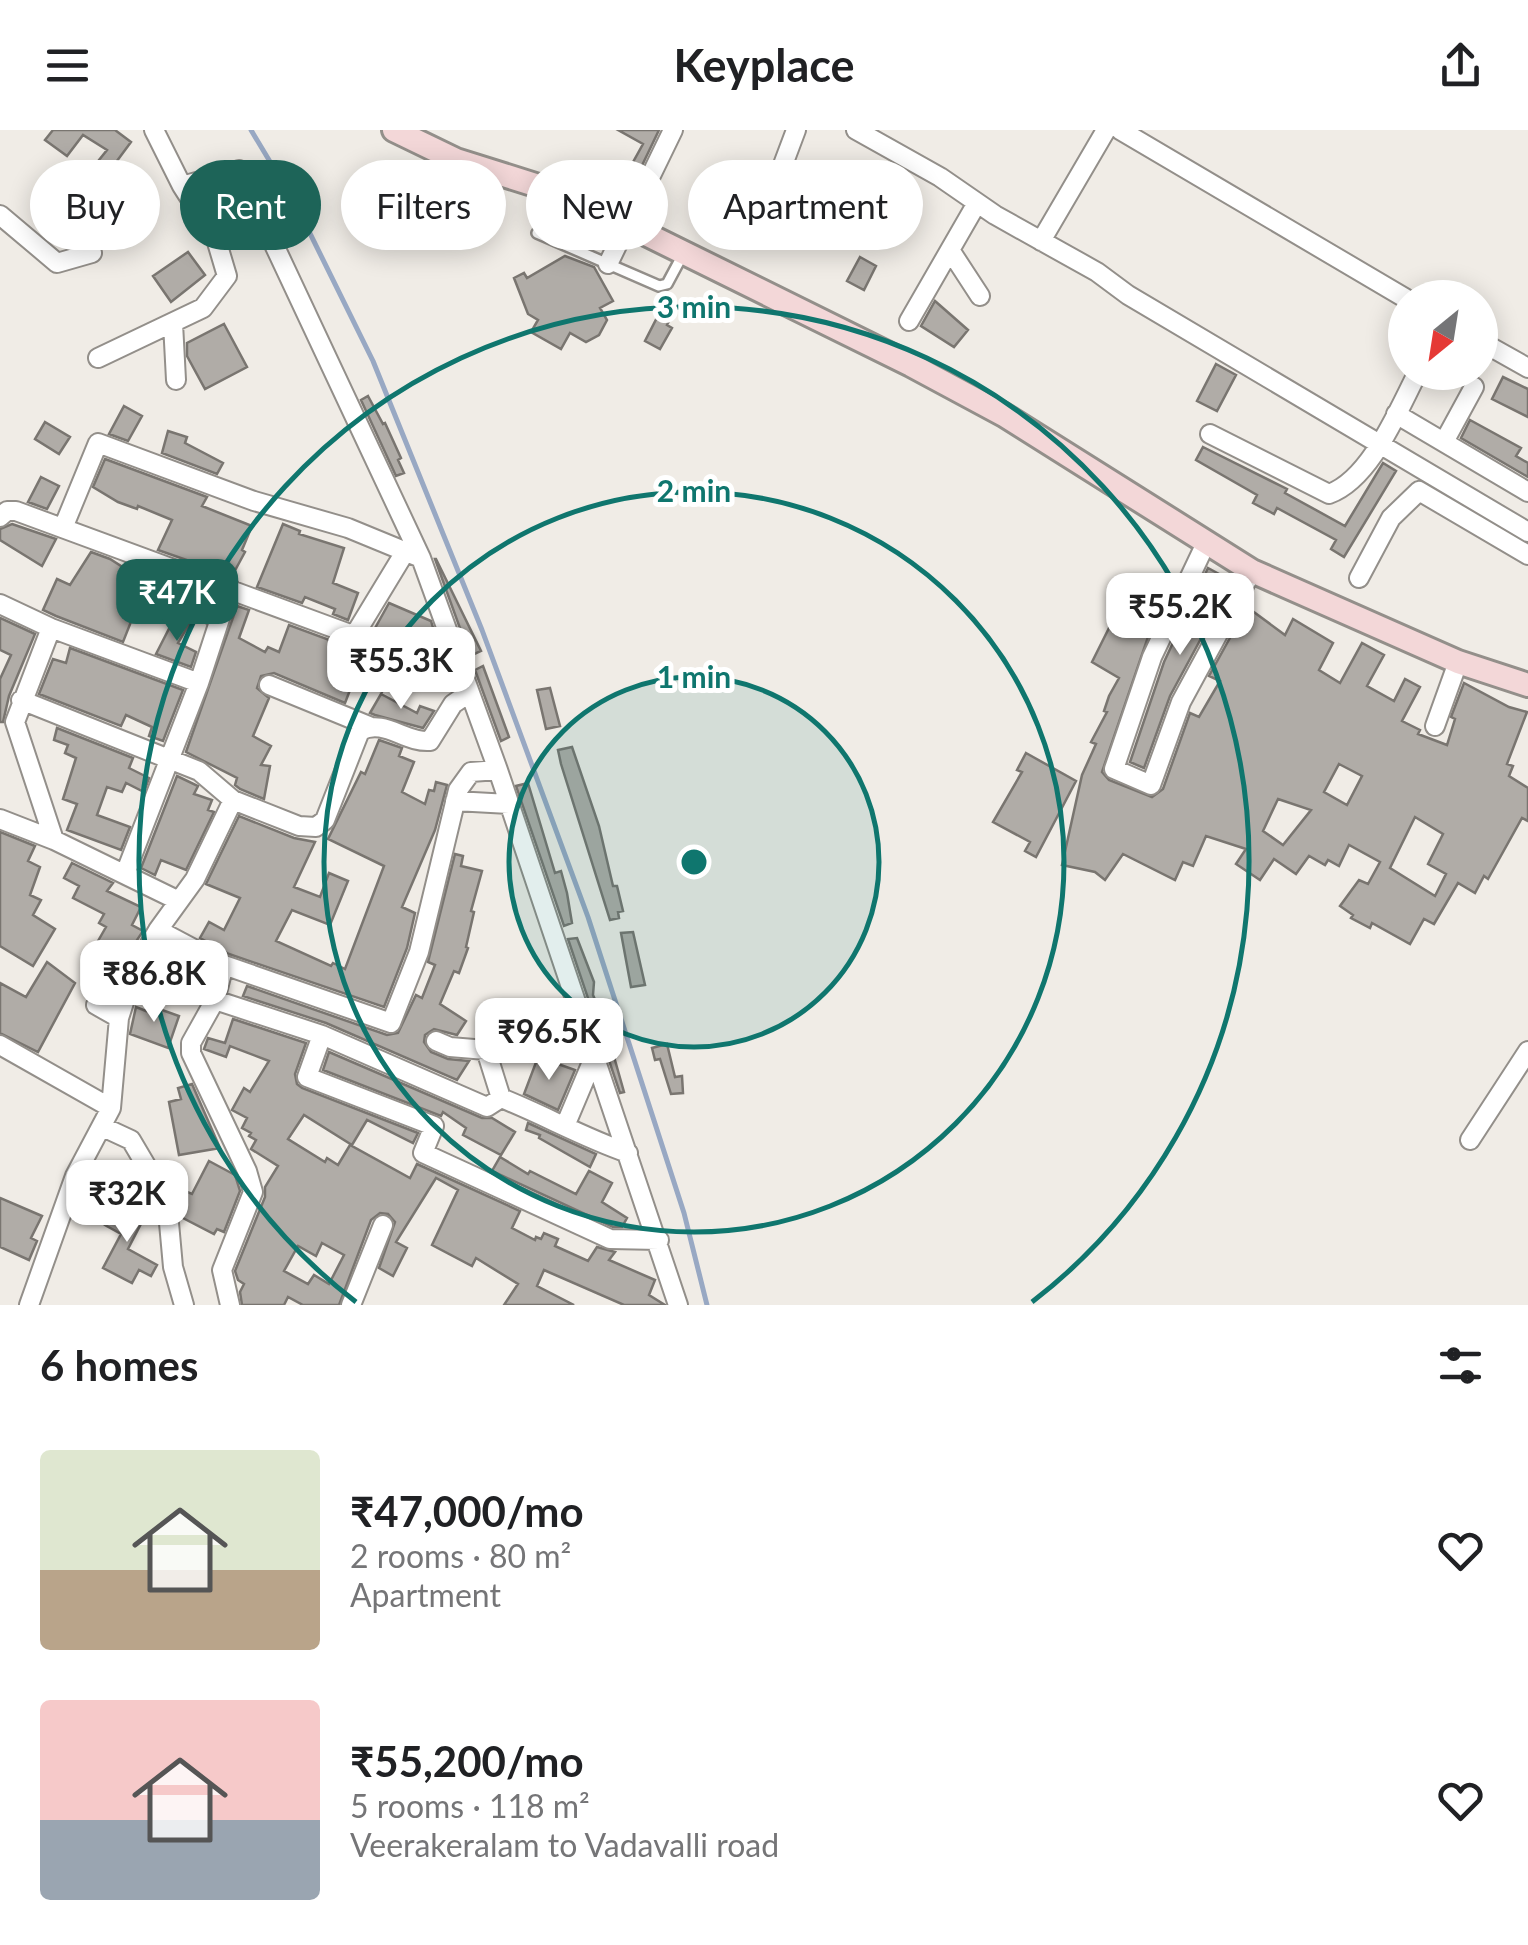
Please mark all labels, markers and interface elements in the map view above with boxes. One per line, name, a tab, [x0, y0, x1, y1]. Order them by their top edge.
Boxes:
icon: menu	[40, 38, 95, 93]
text: Keyplace	[673, 38, 855, 92]
icon: share	[1433, 38, 1488, 93]
chip: Buy	[30, 160, 160, 250]
chip: Rent	[180, 160, 321, 250]
chip: Filters	[341, 160, 506, 250]
chip: New	[526, 160, 668, 250]
chip: Apartment	[688, 160, 923, 250]
north arrow	[1388, 280, 1498, 390]
map controls	[1388, 280, 1498, 390]
text: 3 min	[657, 288, 731, 324]
text: 2 min	[657, 472, 731, 508]
pin: ₹47K	[118, 559, 236, 644]
text: ₹47K	[138, 572, 216, 611]
pin: ₹55.2K	[1099, 573, 1261, 658]
text: ₹55.2K	[1128, 586, 1232, 625]
pin: ₹55.3K	[320, 627, 482, 712]
text: ₹55.3K	[349, 640, 453, 679]
text: 1 min	[657, 658, 731, 694]
centre of rings	[676, 844, 712, 880]
pin: ₹86.8K	[73, 940, 235, 1025]
text: ₹86.8K	[102, 953, 206, 992]
pin: ₹96.5K	[468, 998, 630, 1083]
text: ₹96.5K	[497, 1011, 601, 1050]
pin: ₹32K	[68, 1160, 186, 1245]
text: ₹32K	[88, 1173, 166, 1212]
icon: filters	[1433, 1338, 1488, 1393]
text: 6 homes	[40, 1340, 198, 1390]
text: ₹47,000/mo	[350, 1486, 584, 1536]
icon: home	[120, 1490, 240, 1610]
icon: heart	[1433, 1523, 1488, 1578]
text: 2 rooms · 80 m²	[350, 1536, 571, 1575]
text: Apartment	[350, 1575, 501, 1614]
text: ₹55,200/mo	[350, 1736, 584, 1786]
icon: home	[120, 1740, 240, 1860]
icon: heart	[1433, 1773, 1488, 1828]
text: 5 rooms · 118 m²	[350, 1786, 590, 1825]
text: Veerakeralam to Vadavalli road	[350, 1825, 779, 1864]

